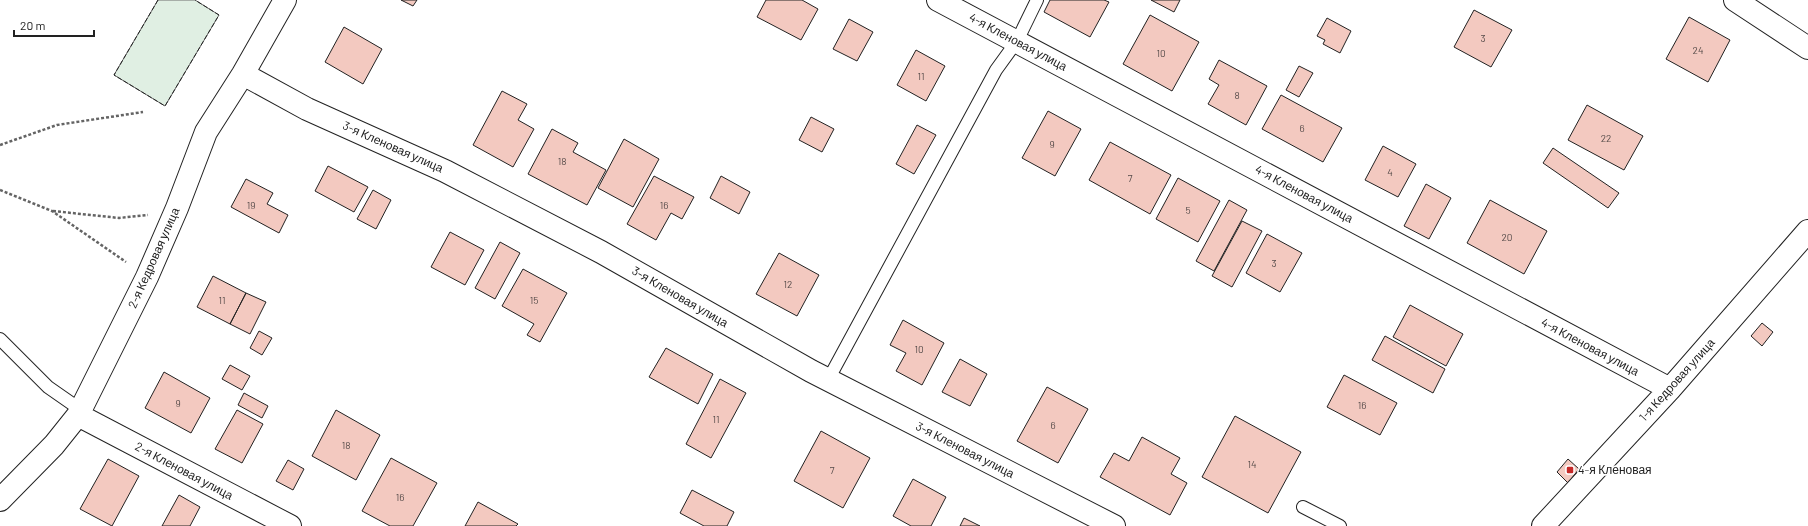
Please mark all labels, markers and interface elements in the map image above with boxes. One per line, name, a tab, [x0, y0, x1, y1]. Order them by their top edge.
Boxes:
street label: 4-я Кленовая улица	[967, 9, 1070, 74]
scale bar	[14, 12, 94, 38]
text: 20 m	[20, 18, 46, 32]
house number: 3	[1480, 32, 1486, 44]
house number: 24	[1693, 44, 1703, 56]
house number: 10	[1156, 47, 1166, 59]
house number: 11	[917, 70, 925, 82]
house number: 8	[1234, 89, 1240, 101]
street label: 3-я Кленовая улица	[341, 118, 446, 176]
house number: 6	[1299, 122, 1305, 134]
house number: 22	[1601, 132, 1611, 144]
house number: 9	[1049, 138, 1055, 150]
house number: 18	[558, 155, 566, 167]
street label: 4-я Кленовая улица	[1253, 161, 1356, 226]
house number: 4	[1387, 166, 1393, 178]
house number: 7	[1128, 172, 1133, 184]
house number: 19	[247, 199, 255, 211]
house number: 16	[660, 199, 668, 211]
house number: 5	[1185, 204, 1191, 216]
street label: 2-я Кедровая улица	[125, 205, 183, 310]
house number: 20	[1501, 231, 1513, 243]
house number: 3	[1271, 257, 1277, 269]
street label: 3-я Кленовая улица	[629, 263, 731, 330]
house number: 12	[784, 278, 792, 290]
house number: 11	[218, 294, 226, 306]
house number: 15	[530, 294, 538, 306]
street label: 4-я Кленовая улица	[1539, 314, 1642, 379]
street label: 1-я Кедровая улица	[1635, 335, 1718, 424]
house number: 10	[914, 343, 924, 355]
house number: 9	[175, 397, 181, 409]
house number: 16	[1358, 399, 1366, 411]
house number: 11	[712, 413, 720, 425]
street label: 3-я Кленовая улица	[913, 418, 1017, 481]
house number: 6	[1050, 419, 1056, 431]
street label: 2-я Кленовая улица	[133, 438, 236, 503]
house number: 18	[342, 439, 350, 451]
house number: 14	[1247, 458, 1257, 470]
place label: 4-я Кленовая	[1578, 462, 1652, 476]
house number: 7	[830, 464, 835, 476]
marker: 4-я Кленовая	[1565, 465, 1575, 475]
house number: 16	[396, 491, 404, 503]

